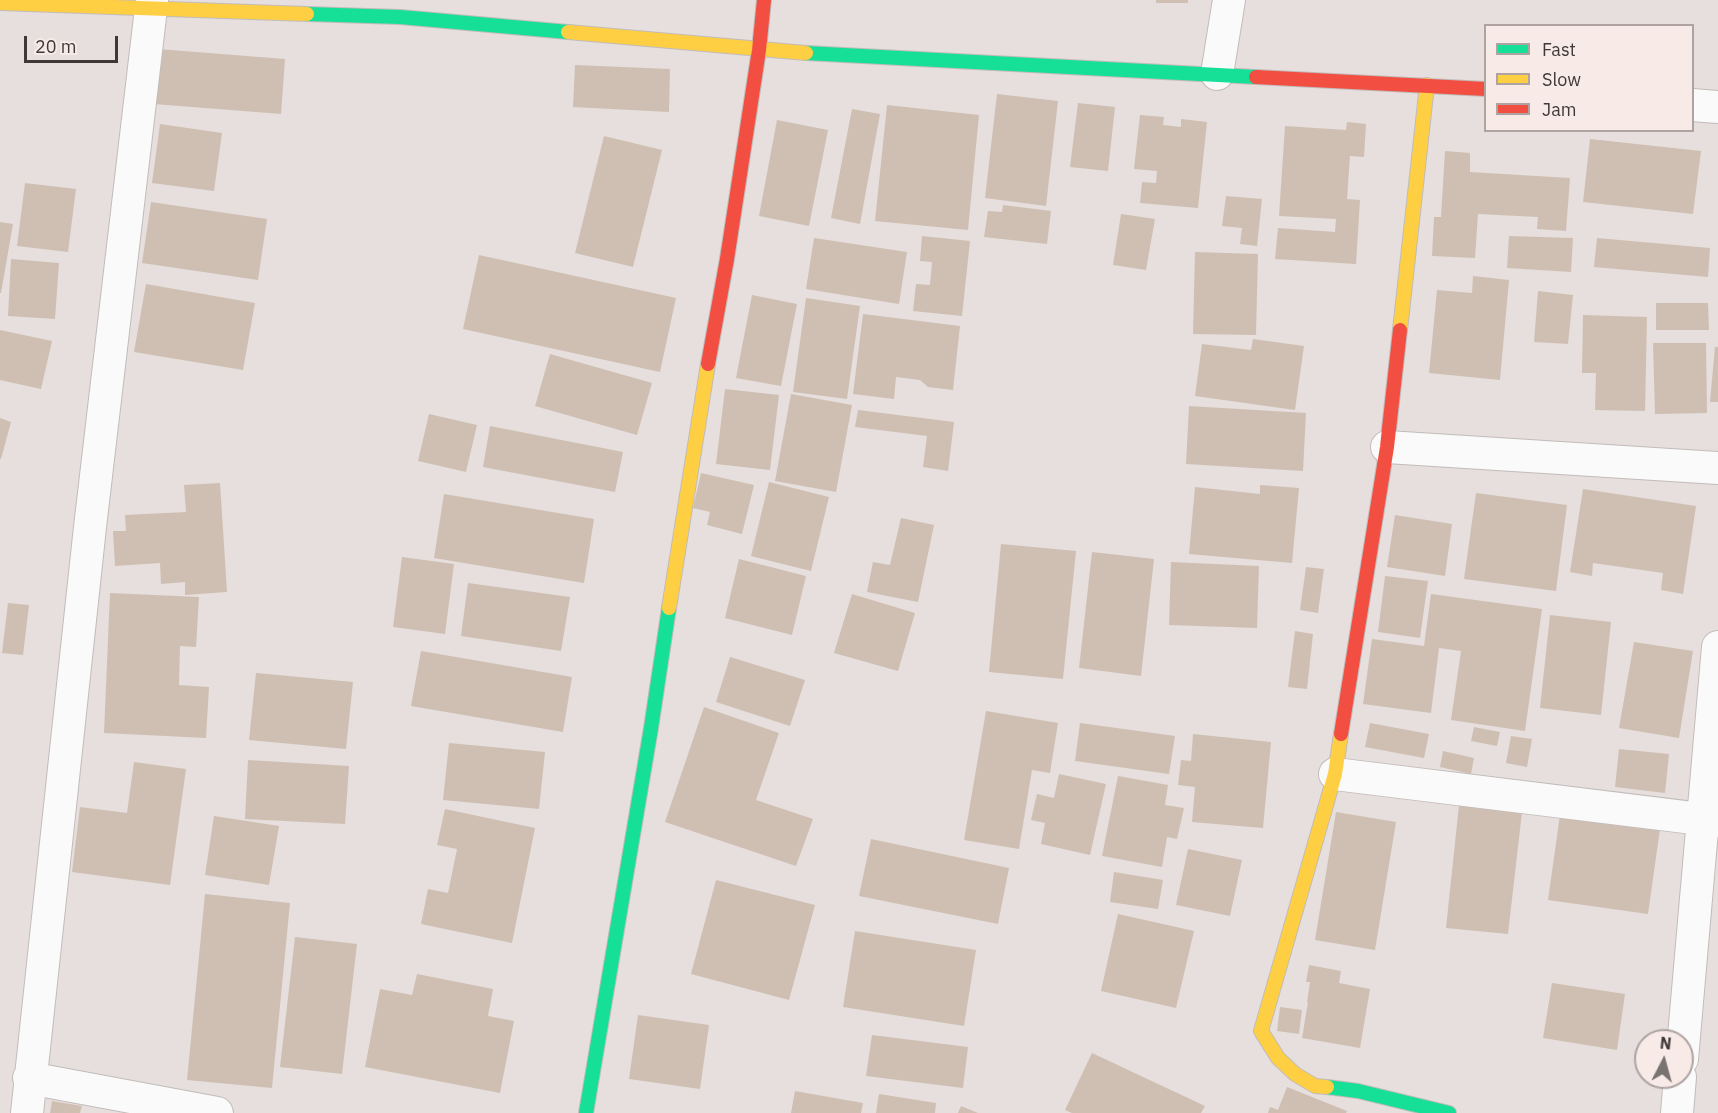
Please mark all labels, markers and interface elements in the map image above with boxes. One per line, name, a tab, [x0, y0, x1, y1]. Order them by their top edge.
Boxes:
scale bar	[27, 24, 122, 62]
legend	[1484, 24, 1694, 132]
text: 20 m	[35, 35, 77, 58]
text: Fast	[1542, 38, 1576, 61]
text: Slow	[1542, 68, 1581, 91]
text: Jam	[1542, 98, 1577, 121]
north arrow	[1634, 1029, 1694, 1089]
text: N	[1659, 1033, 1672, 1054]

